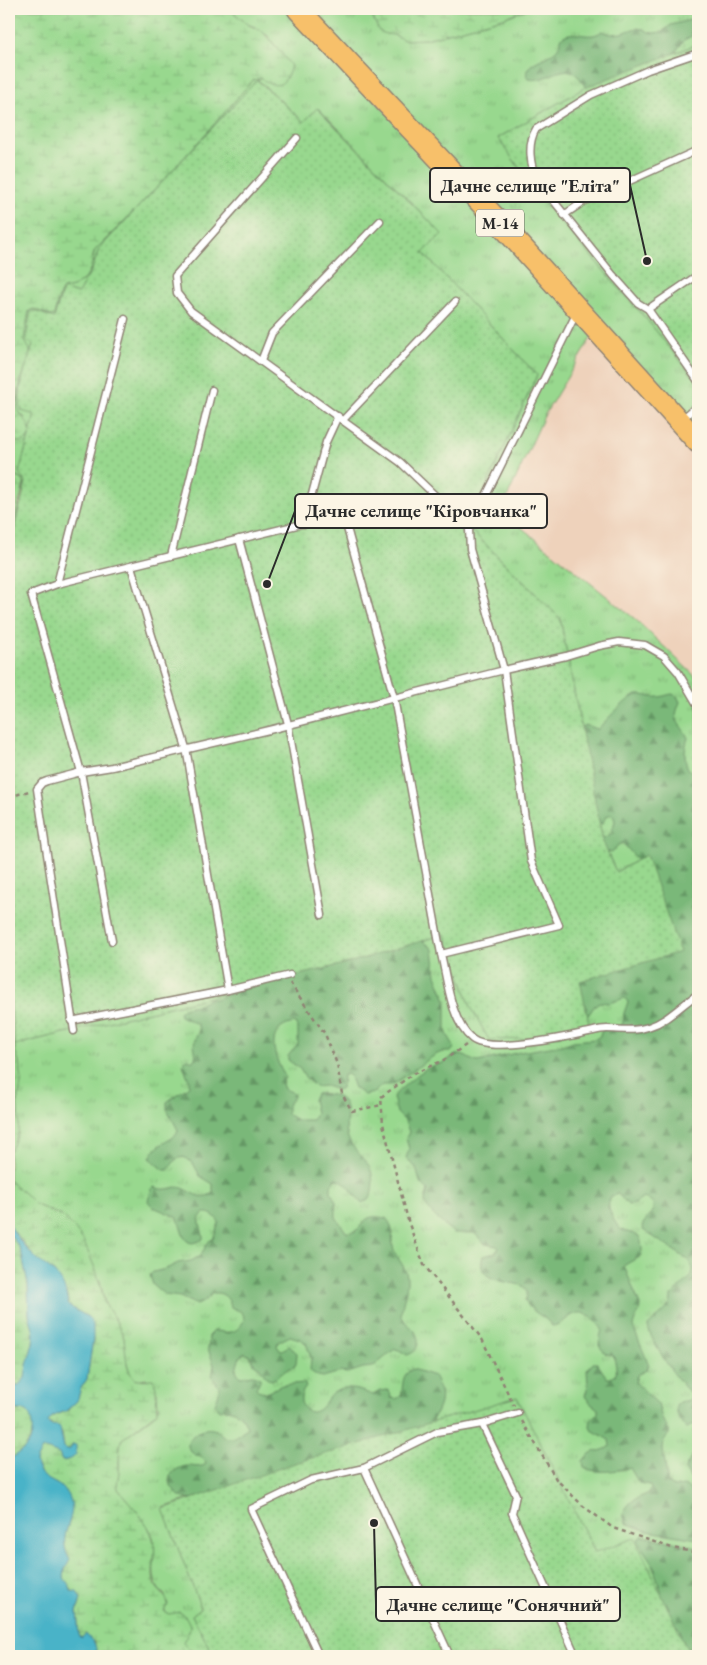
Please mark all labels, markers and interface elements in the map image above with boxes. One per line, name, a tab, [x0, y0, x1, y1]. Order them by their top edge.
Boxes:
callout: Дачне селище "Еліта"	[430, 168, 630, 202]
text: Дачне селище "Еліта"	[440, 173, 620, 198]
road number: М-14	[476, 210, 524, 237]
callout: Дачне селище "Кіровчанка"	[295, 494, 547, 528]
text: Дачне селище "Кіровчанка"	[305, 498, 537, 523]
callout: Дачне селище "Сонячний"	[376, 1587, 620, 1621]
text: Дачне селище "Сонячний"	[386, 1592, 610, 1617]

